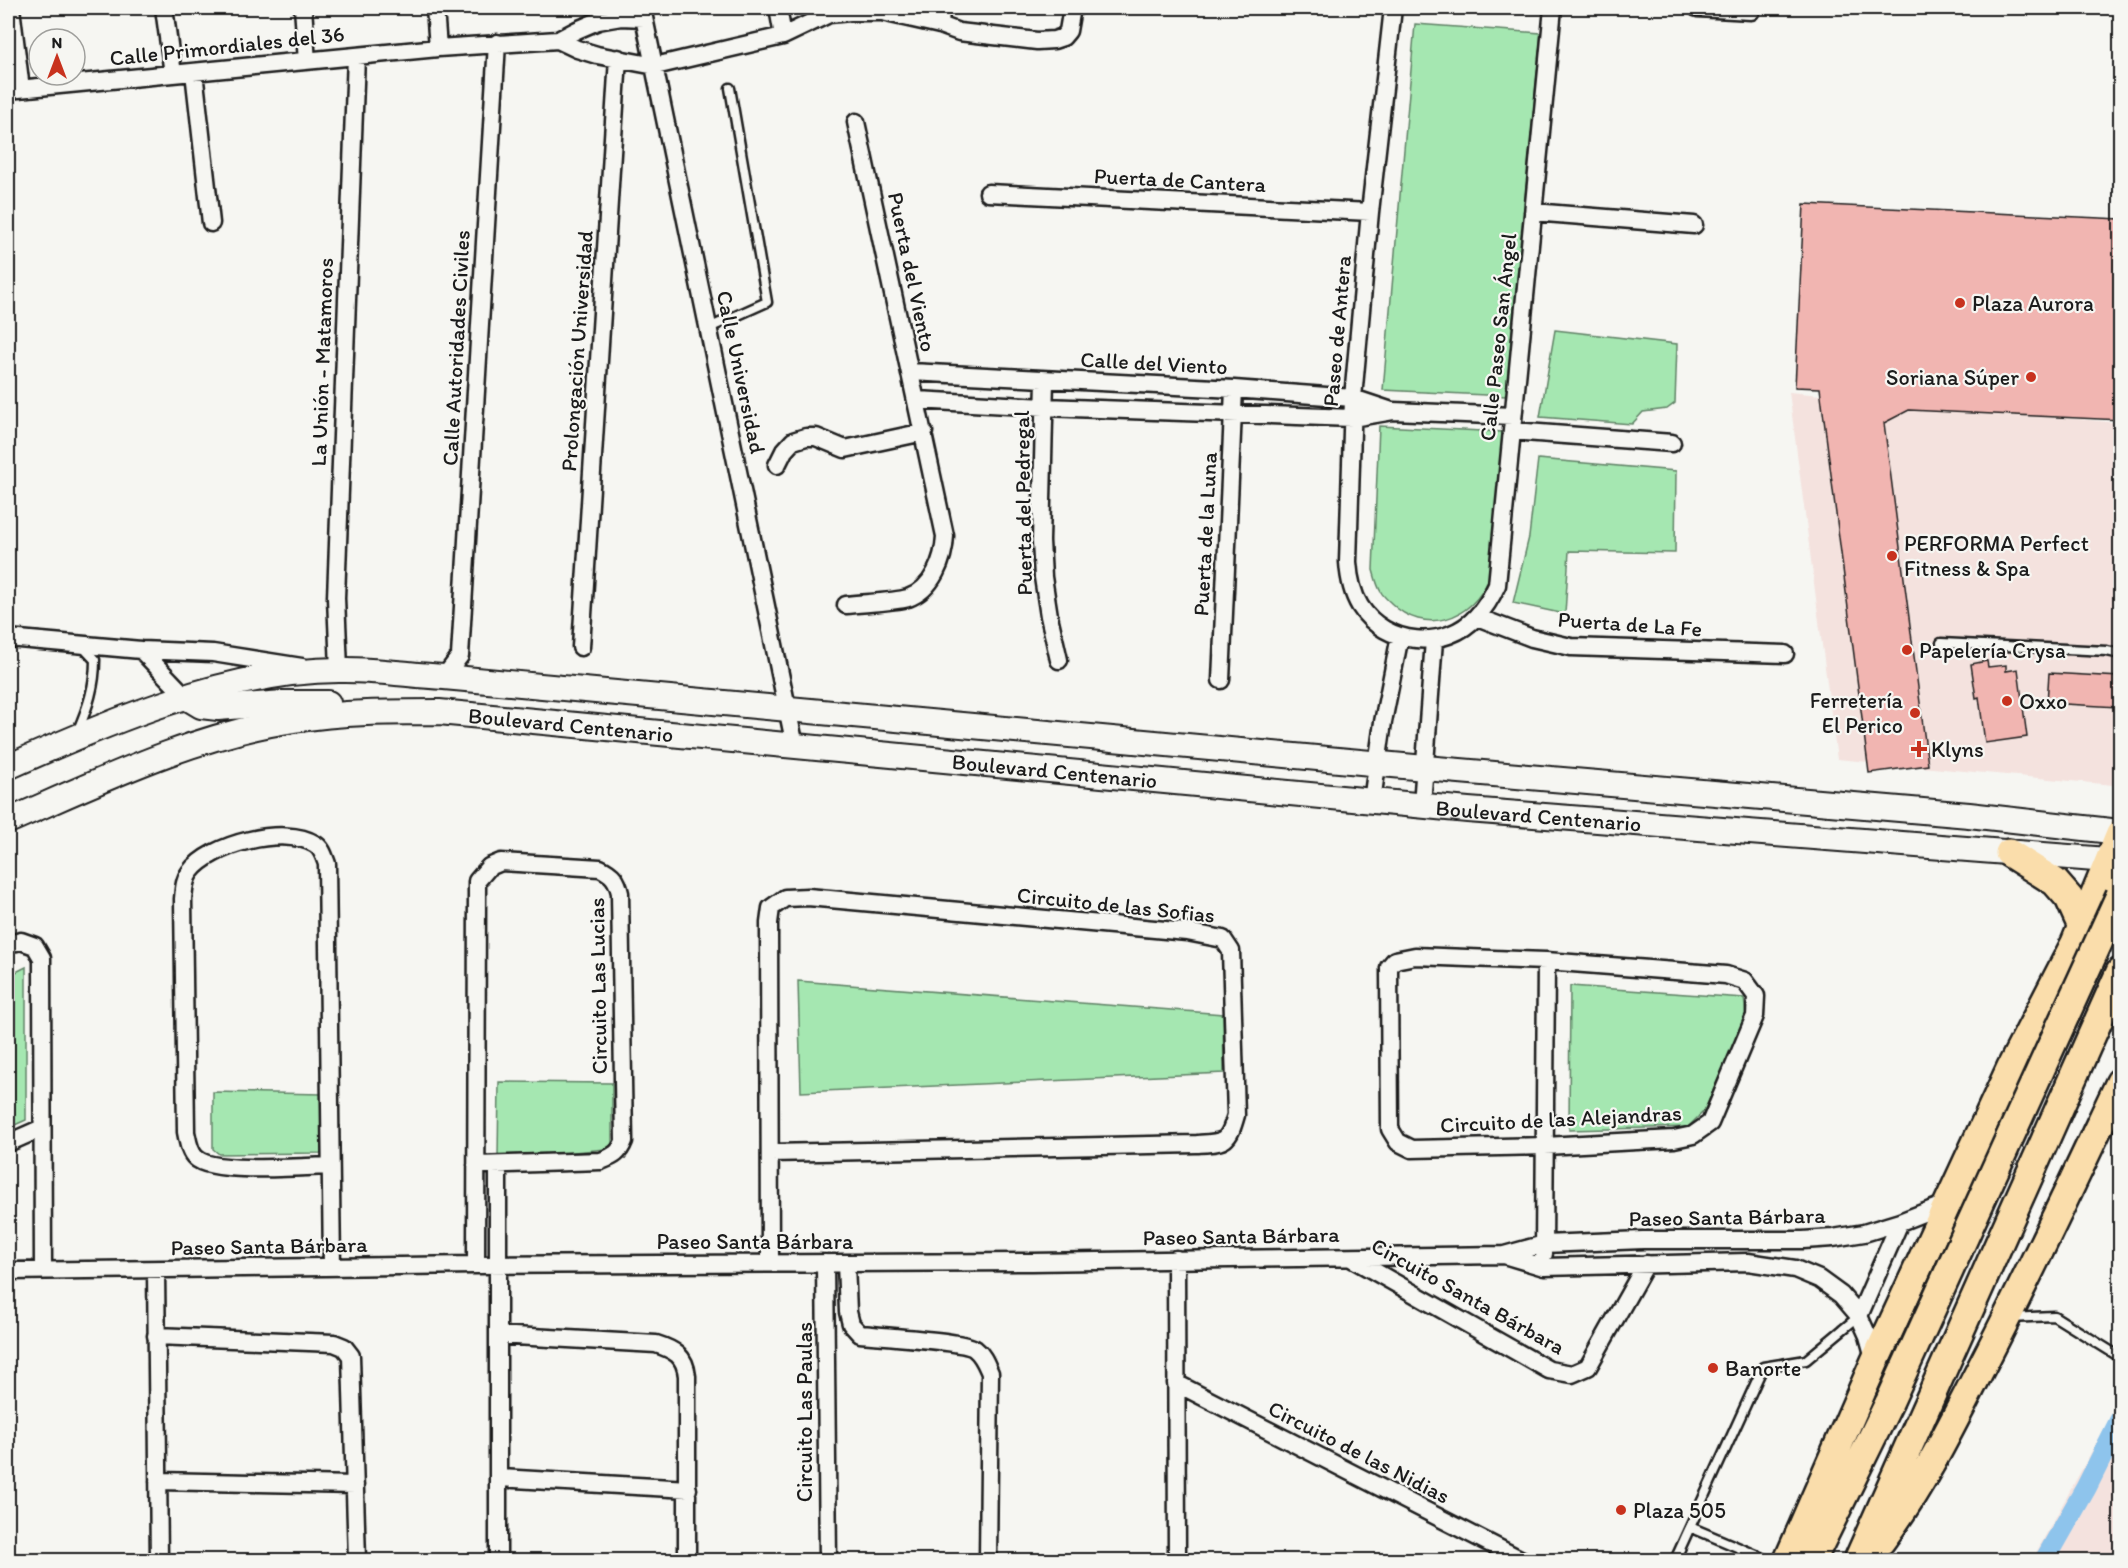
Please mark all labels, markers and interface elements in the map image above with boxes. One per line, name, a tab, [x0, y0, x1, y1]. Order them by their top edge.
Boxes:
street label: Calle Primordiales del 36	[108, 20, 346, 72]
north arrow	[27, 27, 87, 87]
text: N	[52, 33, 62, 52]
street label: Puerta de Cantera	[1093, 162, 1267, 198]
street label: Puerta del Viento	[882, 190, 942, 354]
street label: Calle Autoridades Civiles	[436, 229, 476, 467]
street label: Prolongación Universidad	[555, 230, 599, 472]
street label: Calle Paseo San Ángel	[1474, 232, 1522, 442]
street label: Paseo de Antera	[1317, 254, 1357, 408]
street label: La Unión - Matamoros	[305, 257, 339, 467]
street label: Calle Universidad	[711, 288, 772, 456]
place label: Plaza Aurora	[1972, 290, 2094, 317]
marker: Plaza Aurora	[1953, 296, 1967, 310]
street label: Calle del Viento	[1080, 346, 1228, 380]
place label: Soriana Súper	[1886, 364, 2019, 391]
marker: Soriana Súper	[2024, 370, 2038, 384]
street label: Puerta del Pedregal	[1008, 410, 1038, 596]
street label: Puerta de la Luna	[1187, 451, 1223, 617]
place label: PERFORMA Perfect Fitness & Spa	[1904, 530, 2089, 582]
marker: PERFORMA Perfect Fitness & Spa	[1885, 549, 1899, 563]
street label: Puerta de La Fe	[1557, 605, 1703, 643]
place label: Papelería Crysa	[1919, 637, 2066, 664]
marker: Papelería Crysa	[1900, 643, 1914, 657]
place label: Ferretería El Perico	[1810, 687, 1904, 739]
place label: Oxxo	[2019, 688, 2067, 715]
marker: Oxxo	[2000, 694, 2014, 708]
street label: Boulevard Centenario	[467, 701, 675, 748]
marker: Ferretería El Perico	[1908, 706, 1922, 720]
place label: Klyns	[1931, 736, 1984, 763]
marker: Klyns	[1912, 742, 1926, 756]
street label: Boulevard Centenario	[951, 747, 1158, 794]
street label: Boulevard Centenario	[1435, 793, 1642, 837]
street label: Circuito de las Sofias	[1016, 881, 1216, 929]
street label: Circuito Las Lucias	[583, 897, 613, 1075]
street label: Circuito de las Alejandras	[1439, 1099, 1683, 1139]
street label: Paseo Santa Bárbara	[1628, 1202, 1826, 1232]
street label: Paseo Santa Bárbara	[1142, 1221, 1340, 1251]
street label: Paseo Santa Bárbara	[657, 1228, 854, 1255]
street label: Paseo Santa Bárbara	[170, 1231, 368, 1261]
street label: Circuito Santa Bárbara	[1367, 1232, 1570, 1360]
street label: Circuito Las Paulas	[791, 1322, 818, 1502]
place label: Banorte	[1725, 1355, 1801, 1382]
marker: Banorte	[1706, 1361, 1720, 1375]
street label: Circuito de las Nidias	[1264, 1395, 1454, 1509]
place label: Plaza 505	[1633, 1497, 1726, 1524]
marker: Plaza 505	[1614, 1503, 1628, 1517]

